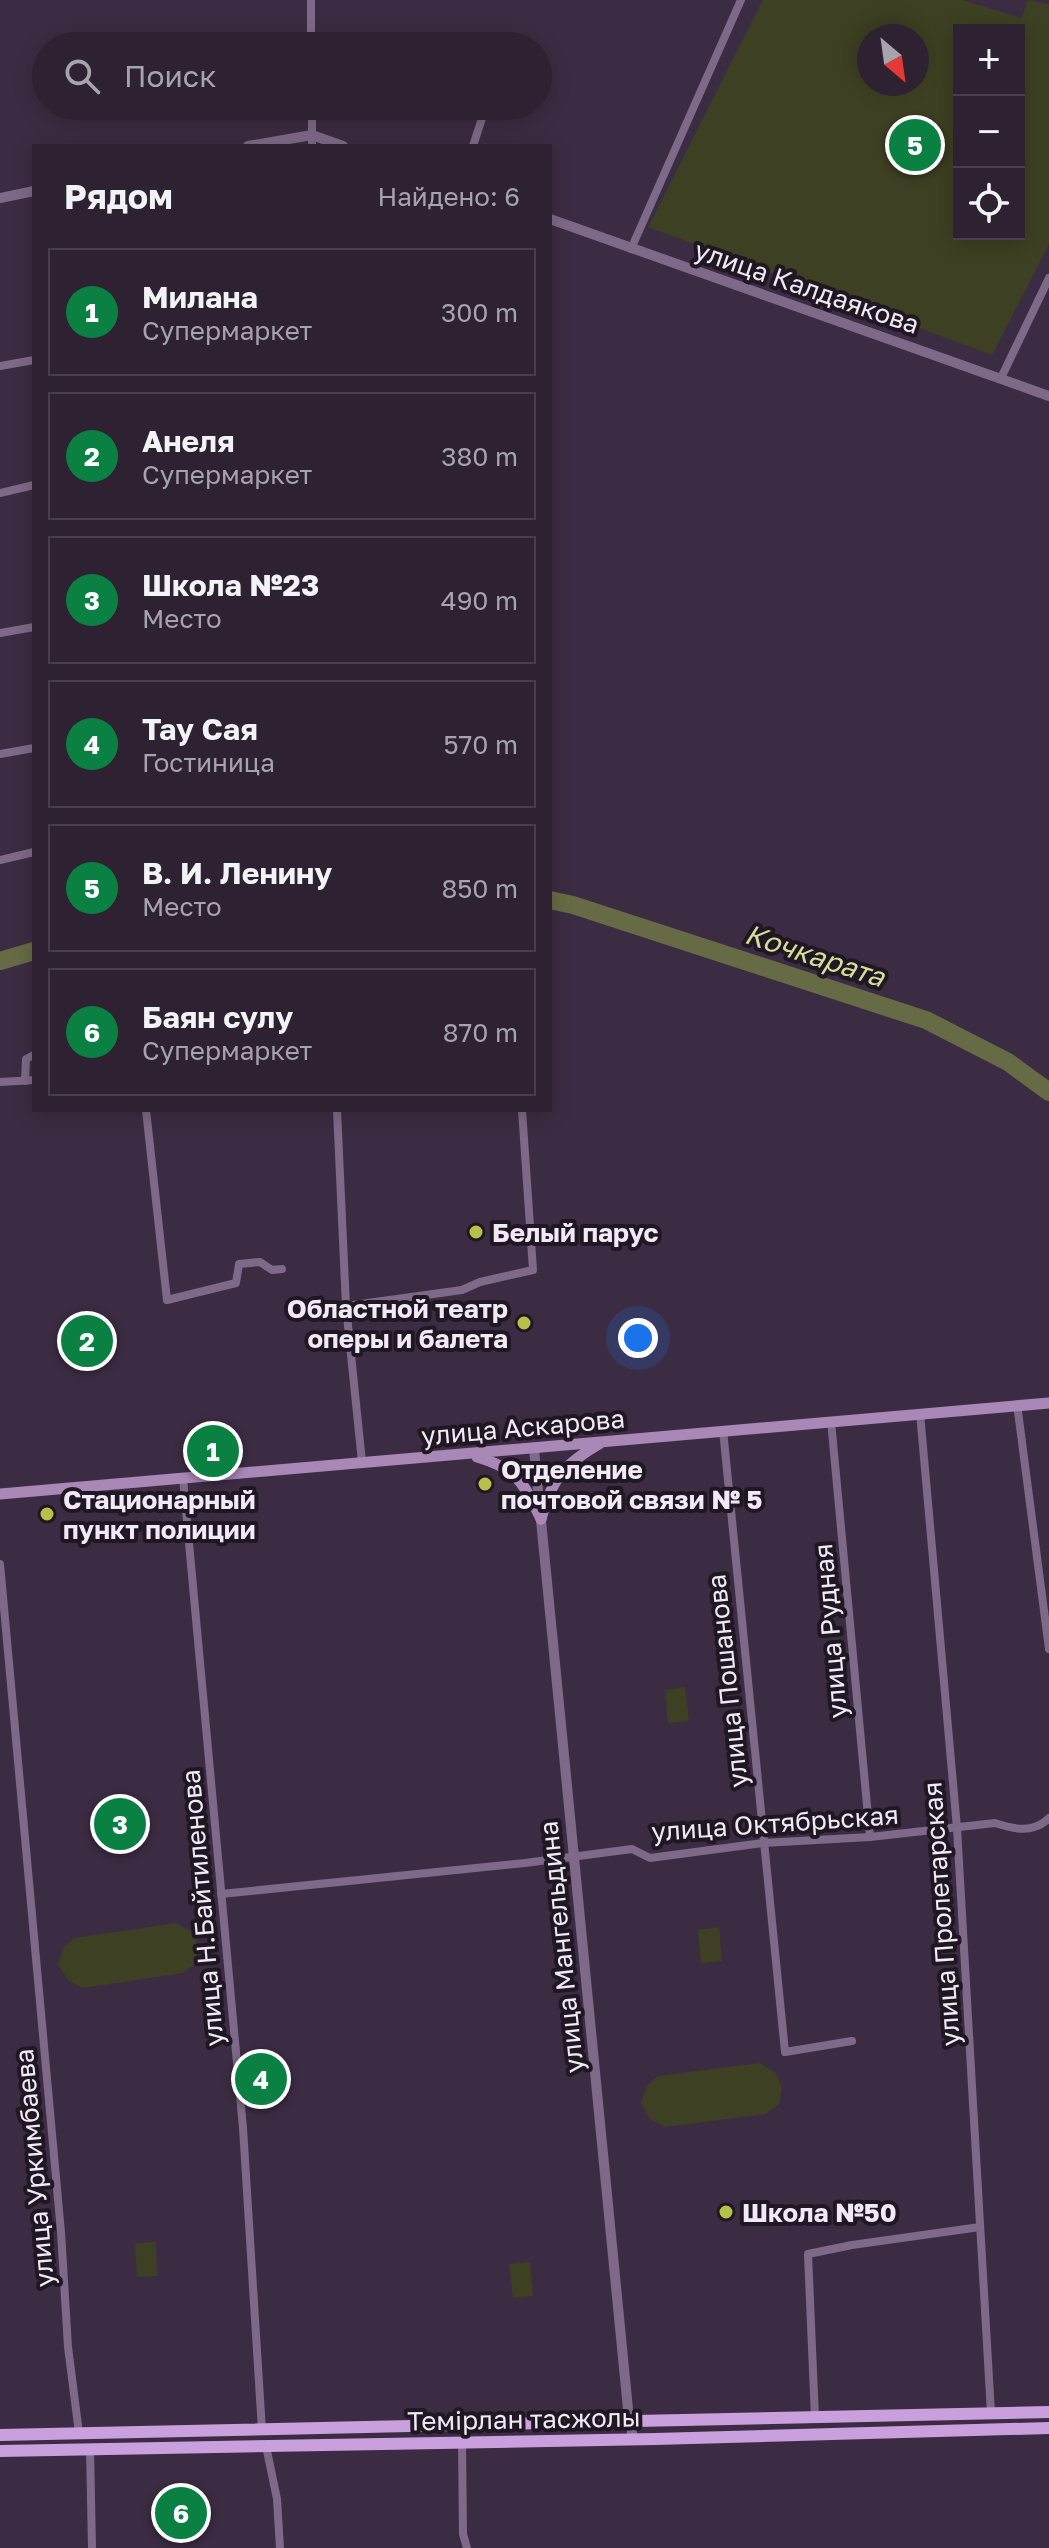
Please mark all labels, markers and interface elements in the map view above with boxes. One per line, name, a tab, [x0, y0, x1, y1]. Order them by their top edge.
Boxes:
north arrow	[857, 24, 929, 96]
map controls	[953, 24, 1025, 240]
button: +	[953, 24, 1025, 96]
search box	[32, 32, 552, 120]
icon: search	[60, 54, 104, 98]
text: Поиск	[124, 58, 216, 94]
button: −	[953, 96, 1025, 168]
pin: 5	[889, 115, 941, 175]
button: locate	[953, 168, 1025, 240]
text: Рядом	[64, 176, 173, 216]
text: Найдено: 6	[377, 181, 520, 212]
street label: улица Калдаякова	[691, 234, 923, 340]
text: Милана	[142, 279, 258, 315]
text: 1	[85, 297, 99, 328]
text: 300 m	[441, 297, 518, 328]
text: Супермаркет	[142, 315, 312, 346]
text: Анеля	[142, 423, 234, 459]
text: 2	[84, 441, 100, 472]
text: 380 m	[441, 441, 518, 472]
text: Супермаркет	[142, 459, 312, 490]
text: Школа №23	[142, 567, 319, 603]
text: 3	[84, 585, 100, 616]
text: 490 m	[441, 585, 518, 616]
text: Место	[142, 603, 222, 634]
text: Тау Сая	[142, 711, 258, 747]
text: 4	[84, 729, 100, 760]
text: 570 m	[444, 729, 518, 760]
text: Гостиница	[142, 747, 275, 778]
text: В. И. Ленину	[142, 855, 332, 891]
text: 5	[84, 873, 100, 904]
text: 850 m	[441, 873, 518, 904]
text: Место	[142, 891, 222, 922]
water label: Кочкарата	[741, 917, 890, 993]
text: Баян сулу	[142, 999, 293, 1035]
text: 6	[84, 1017, 100, 1048]
text: 870 m	[443, 1017, 518, 1048]
text: Супермаркет	[142, 1035, 312, 1066]
place label: Белый парус	[492, 1217, 659, 1248]
marker: Белый парус	[467, 1223, 485, 1241]
place label: Областной театр оперы и балета	[287, 1293, 508, 1354]
pin: 2	[61, 1311, 113, 1371]
marker: Областной театр оперы и балета	[515, 1314, 533, 1332]
your location	[618, 1318, 658, 1358]
street label: улица Аскарова	[420, 1403, 626, 1451]
pin: 1	[187, 1421, 239, 1481]
place label: Отделение почтовой связи № 5	[501, 1454, 762, 1515]
marker: Отделение почтовой связи № 5	[476, 1475, 494, 1493]
place label: Стационарный пункт полиции	[63, 1484, 256, 1545]
marker: Стационарный пункт полиции	[38, 1505, 56, 1523]
street label: улица Рудная	[807, 1542, 853, 1720]
street label: улица Пошанова	[700, 1573, 754, 1789]
street label: улица Н.Байтиленова	[174, 1768, 230, 2048]
street label: улица Пролетарская	[916, 1781, 966, 2047]
pin: 3	[94, 1794, 146, 1854]
street label: улица Октябрьская	[650, 1799, 900, 1847]
street label: улица Мангельдина	[532, 1820, 590, 2074]
street label: улица Уркимбаева	[8, 2048, 60, 2288]
pin: 4	[235, 2049, 287, 2109]
place label: Школа №50	[742, 2197, 897, 2228]
marker: Школа №50	[717, 2203, 735, 2221]
street label: Темірлан тасжолы	[407, 2401, 641, 2437]
pin: 6	[155, 2483, 207, 2543]

